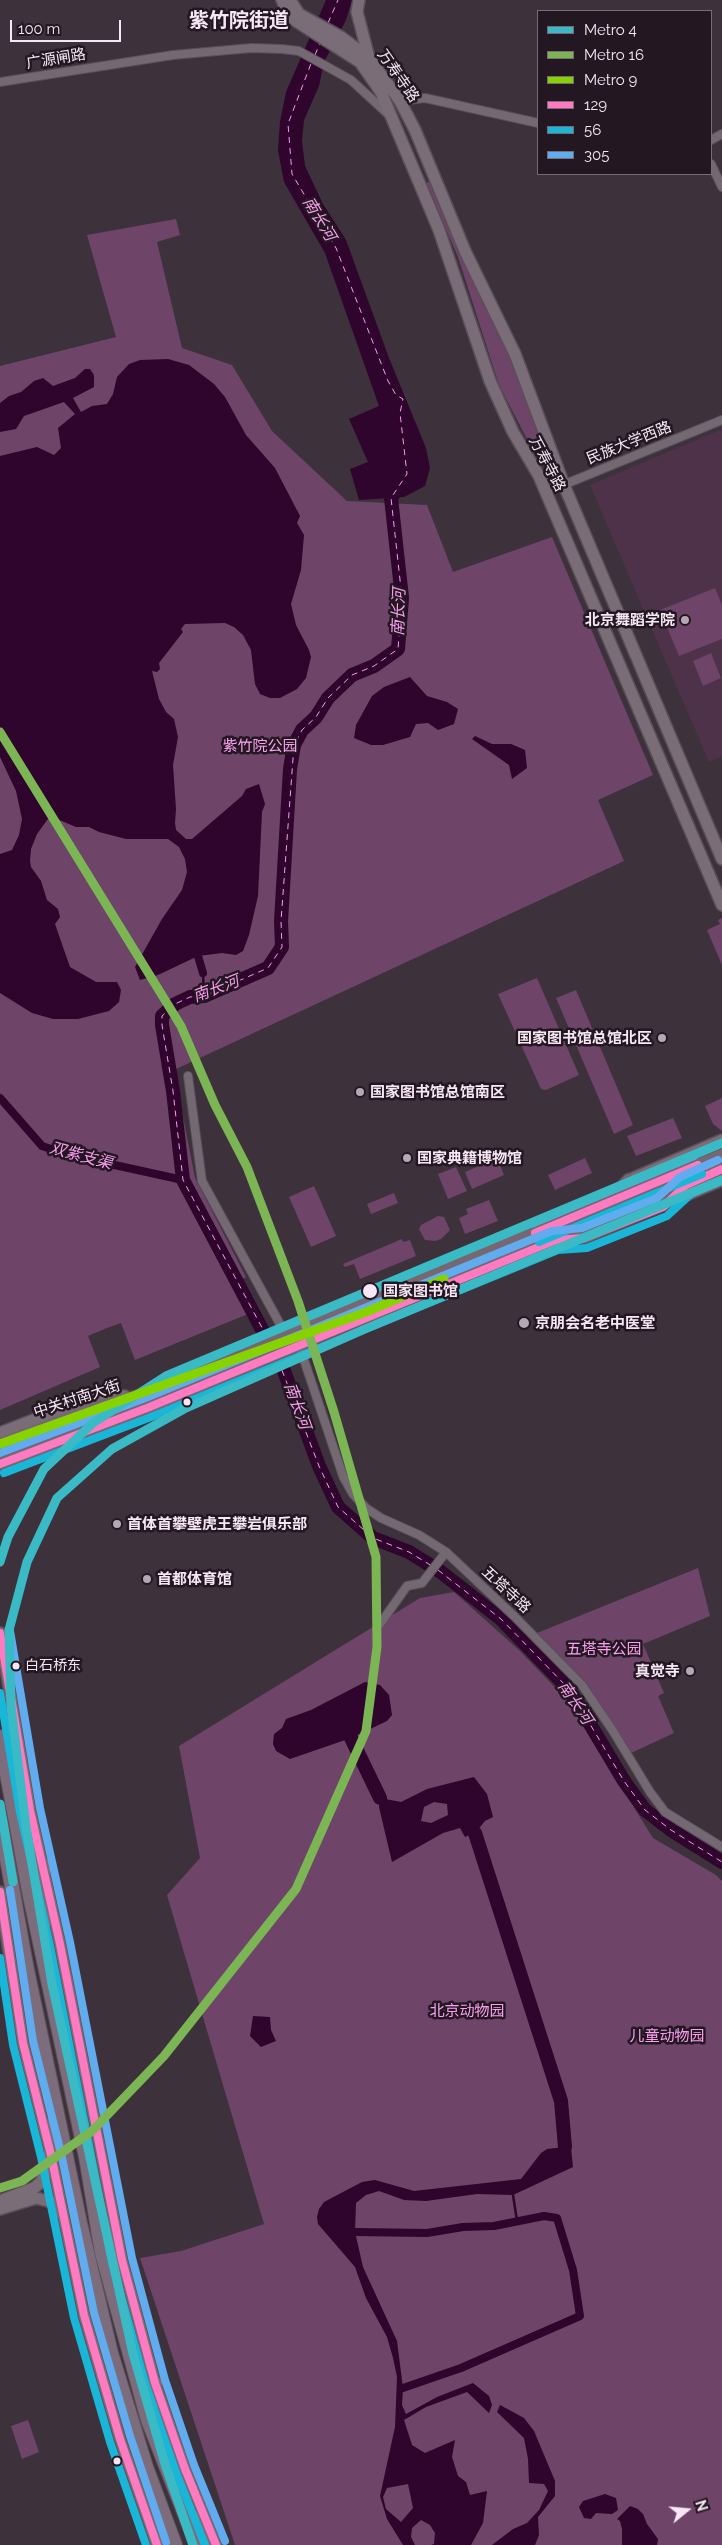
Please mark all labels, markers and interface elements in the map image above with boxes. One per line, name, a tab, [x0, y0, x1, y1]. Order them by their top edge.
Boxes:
district label: 紫竹院街道	[189, 9, 289, 33]
scale bar	[12, 10, 124, 42]
legend	[537, 10, 712, 175]
text: 100 m	[18, 20, 60, 38]
text: Metro 4	[584, 21, 637, 39]
street label: 广源闸路	[25, 45, 87, 73]
street label: 万寿寺路	[373, 46, 423, 106]
text: Metro 16	[584, 46, 644, 64]
text: Metro 9	[584, 71, 637, 89]
text: 129	[584, 96, 607, 114]
text: 56	[584, 121, 601, 139]
text: 305	[584, 146, 609, 164]
water label: 南长河	[298, 193, 340, 245]
street label: 民族大学西路	[584, 418, 674, 468]
street label: 万寿寺路	[525, 433, 569, 495]
water label: 南长河	[389, 588, 409, 636]
place label: 北京舞蹈学院	[585, 611, 675, 629]
marker: 北京舞蹈学院	[679, 614, 691, 626]
park label: 紫竹院公园	[223, 737, 297, 755]
water label: 南长河	[190, 971, 242, 1007]
place label: 国家图书馆总馆北区	[517, 1029, 652, 1047]
marker: 国家图书馆总馆北区	[656, 1032, 668, 1044]
place label: 国家图书馆总馆南区	[370, 1083, 505, 1101]
marker: 国家图书馆总馆南区	[354, 1086, 366, 1098]
water label: 双紫支渠	[48, 1138, 114, 1174]
place label: 国家典籍博物馆	[417, 1149, 522, 1167]
marker: 国家典籍博物馆	[401, 1152, 413, 1164]
marker: 国家图书馆	[361, 1282, 379, 1300]
place label: 国家图书馆	[383, 1282, 458, 1300]
place label: 京朋会名老中医堂	[535, 1314, 655, 1332]
marker: 京朋会名老中医堂	[517, 1316, 531, 1330]
street label: 中关村南大街	[31, 1377, 123, 1421]
water label: 南长河	[280, 1380, 314, 1432]
unlabelled marker	[182, 1397, 192, 1407]
place label: 首体首攀壁虎王攀岩俱乐部	[127, 1515, 307, 1533]
marker: 首体首攀壁虎王攀岩俱乐部	[111, 1518, 123, 1530]
street label: 五塔寺路	[478, 1563, 534, 1617]
place label: 首都体育馆	[157, 1570, 232, 1588]
marker: 首都体育馆	[141, 1573, 153, 1585]
park label: 五塔寺公园	[567, 1640, 641, 1658]
place label: 白石桥东	[25, 1658, 81, 1674]
marker: 白石桥东	[11, 1661, 21, 1671]
place label: 真觉寺	[635, 1662, 680, 1680]
marker: 真觉寺	[684, 1665, 696, 1677]
water label: 南长河	[554, 1678, 596, 1728]
park label: 北京动物园	[430, 2002, 504, 2020]
park label: 儿童动物园	[630, 2027, 704, 2045]
unlabelled marker	[112, 2456, 122, 2466]
north arrow	[662, 2485, 712, 2535]
text: N	[692, 2498, 711, 2513]

